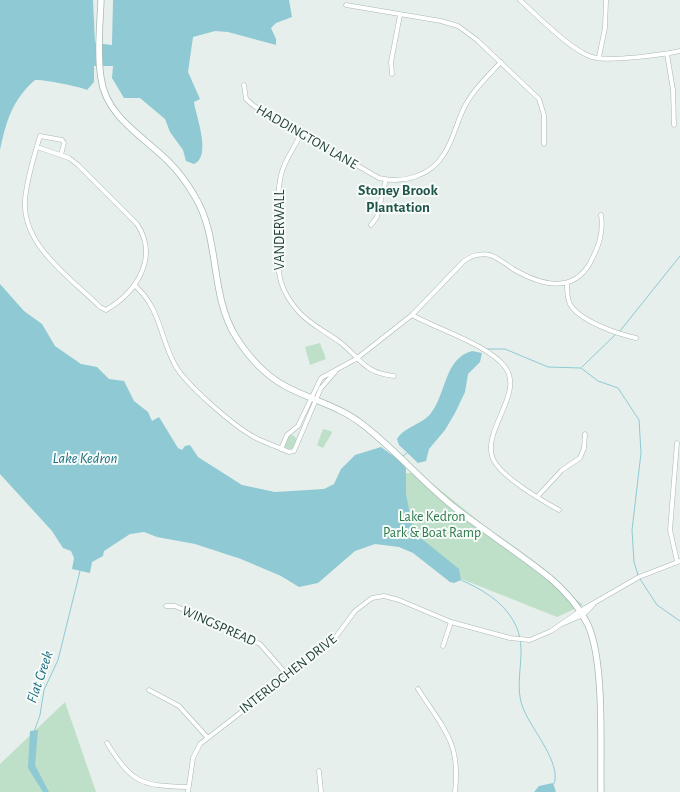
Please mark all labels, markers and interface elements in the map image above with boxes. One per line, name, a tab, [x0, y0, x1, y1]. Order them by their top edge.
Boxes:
street label: HADDINGTON LANE	[253, 101, 361, 173]
district label: Stoney Brook Plantation	[358, 181, 438, 216]
street label: VANDERWALL	[272, 190, 288, 270]
water label: Lake Kedron	[53, 449, 117, 467]
park label: Lake Kedron Park & Boat Ramp	[383, 509, 481, 542]
street label: WINGSPREAD	[179, 602, 259, 650]
street label: INTERLOCHEN DRIVE	[236, 631, 340, 717]
water label: Flat Creek	[23, 649, 57, 705]

